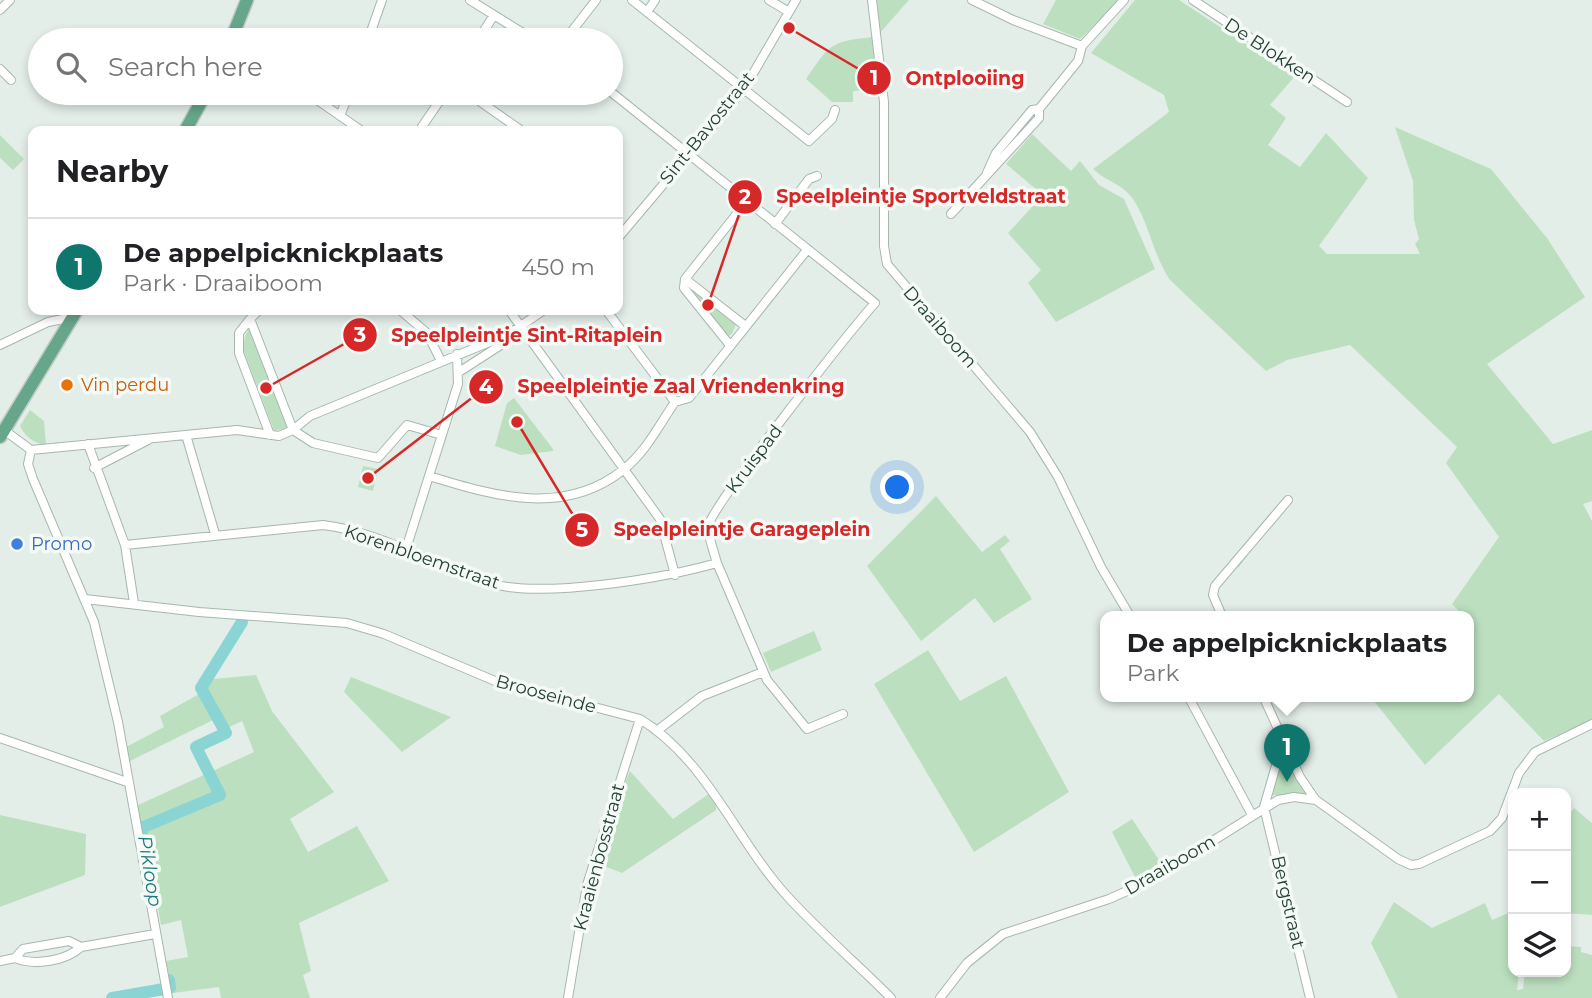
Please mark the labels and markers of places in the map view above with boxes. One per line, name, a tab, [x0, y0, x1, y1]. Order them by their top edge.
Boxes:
callout: Ontplooiing	[857, 58, 1039, 98]
callout: Speelpleintje Sportveldstraat	[727, 177, 1080, 217]
callout: Speelpleintje Sint-Ritaplein	[343, 315, 677, 355]
callout: Speelpleintje Zaal Vriendenkring	[468, 367, 858, 407]
place label: Vin perdu	[81, 374, 169, 396]
marker: Vin perdu	[59, 377, 75, 393]
callout: Speelpleintje Garageplein	[564, 510, 884, 550]
place label: Promo	[31, 533, 92, 555]
marker: Promo	[9, 536, 25, 552]
pin: 1	[1264, 724, 1310, 782]

